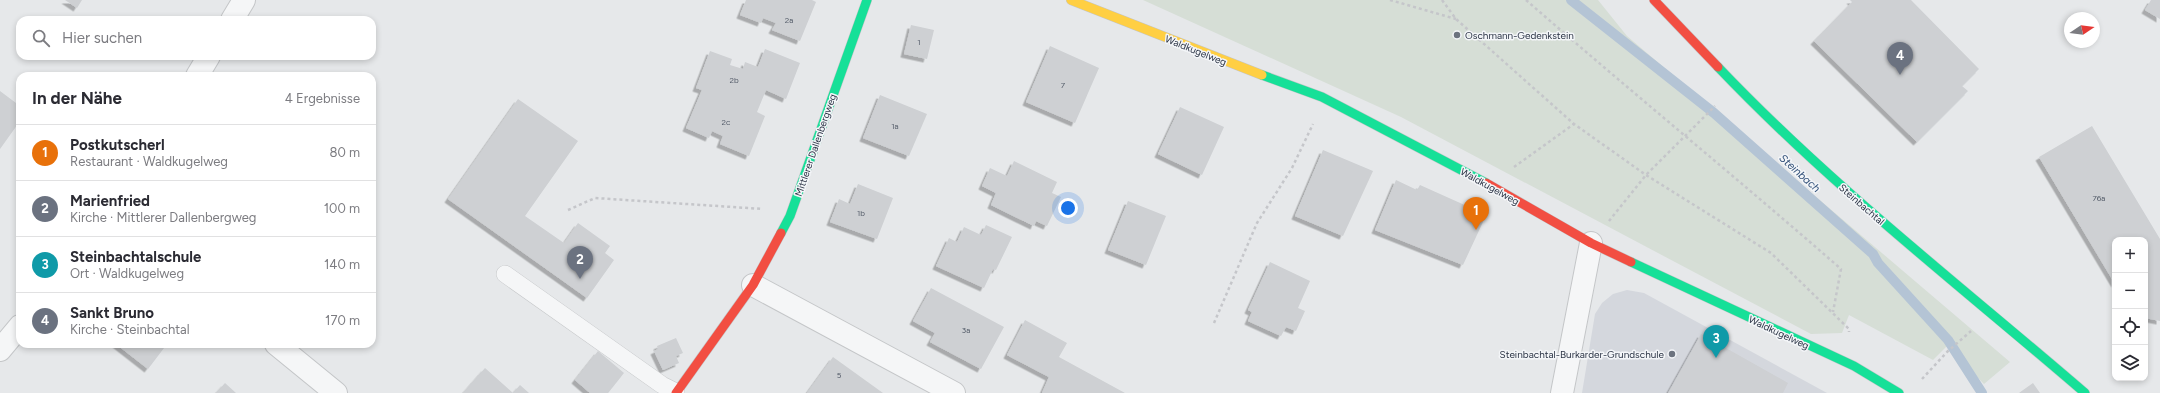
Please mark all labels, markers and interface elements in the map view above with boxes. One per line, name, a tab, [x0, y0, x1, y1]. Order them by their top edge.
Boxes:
north arrow	[2064, 12, 2100, 48]
house number: 2a	[785, 15, 793, 25]
search box	[16, 16, 376, 60]
icon: search	[30, 27, 52, 49]
text: Hier suchen	[62, 29, 142, 47]
place label: Oschmann-Gedenkstein	[1465, 29, 1574, 42]
marker: Oschmann-Gedenkstein	[1452, 30, 1462, 40]
street label: Waldkugelweg	[1163, 32, 1229, 69]
house number: 1	[917, 37, 921, 47]
pin: 4	[1887, 42, 1913, 75]
house number: 2b	[729, 75, 739, 85]
house number: 7	[1061, 80, 1066, 90]
text: In der Nähe	[32, 88, 122, 108]
text: 4 Ergebnisse	[285, 91, 360, 106]
street label: Mittlerer Dallenbergweg	[792, 92, 839, 198]
house number: 2c	[722, 117, 731, 127]
house number: 1a	[891, 121, 899, 131]
text: Postkutscherl	[70, 136, 165, 154]
text: 1	[42, 145, 48, 160]
text: 80 m	[329, 145, 360, 160]
water label: Steinbach	[1776, 152, 1823, 195]
text: Restaurant · Waldkugelweg	[70, 154, 228, 169]
street label: Waldkugelweg	[1458, 165, 1522, 208]
street label: Steinbachtal	[1836, 181, 1887, 228]
text: Marienfried	[70, 192, 150, 210]
house number: 76a	[2093, 193, 2105, 203]
pin: 1	[1463, 197, 1489, 230]
your location	[1058, 198, 1078, 218]
text: 2	[41, 201, 49, 216]
text: 100 m	[324, 201, 360, 216]
house number: 1b	[857, 208, 865, 218]
text: Kirche · Mittlerer Dallenbergweg	[70, 210, 257, 225]
map controls	[2112, 237, 2148, 381]
button: +	[2112, 237, 2148, 273]
pin: 2	[567, 246, 593, 279]
text: Steinbachtalschule	[70, 248, 201, 266]
text: 3	[41, 257, 49, 272]
text: 140 m	[324, 257, 360, 272]
text: Ort · Waldkugelweg	[70, 266, 184, 281]
button: −	[2112, 273, 2148, 309]
text: Sankt Bruno	[70, 304, 154, 322]
button: locate	[2112, 309, 2148, 345]
text: 4	[41, 313, 49, 328]
text: 170 m	[325, 313, 360, 328]
street label: Waldkugelweg	[1746, 313, 1811, 352]
text: Kirche · Steinbachtal	[70, 322, 190, 337]
house number: 3a	[962, 325, 970, 335]
pin: 3	[1703, 325, 1729, 358]
button: layers	[2112, 345, 2148, 381]
place label: Steinbachtal-Burkarder-Grundschule	[1500, 348, 1665, 361]
marker: Steinbachtal-Burkarder-Grundschule	[1667, 349, 1677, 359]
house number: 5	[837, 370, 842, 380]

